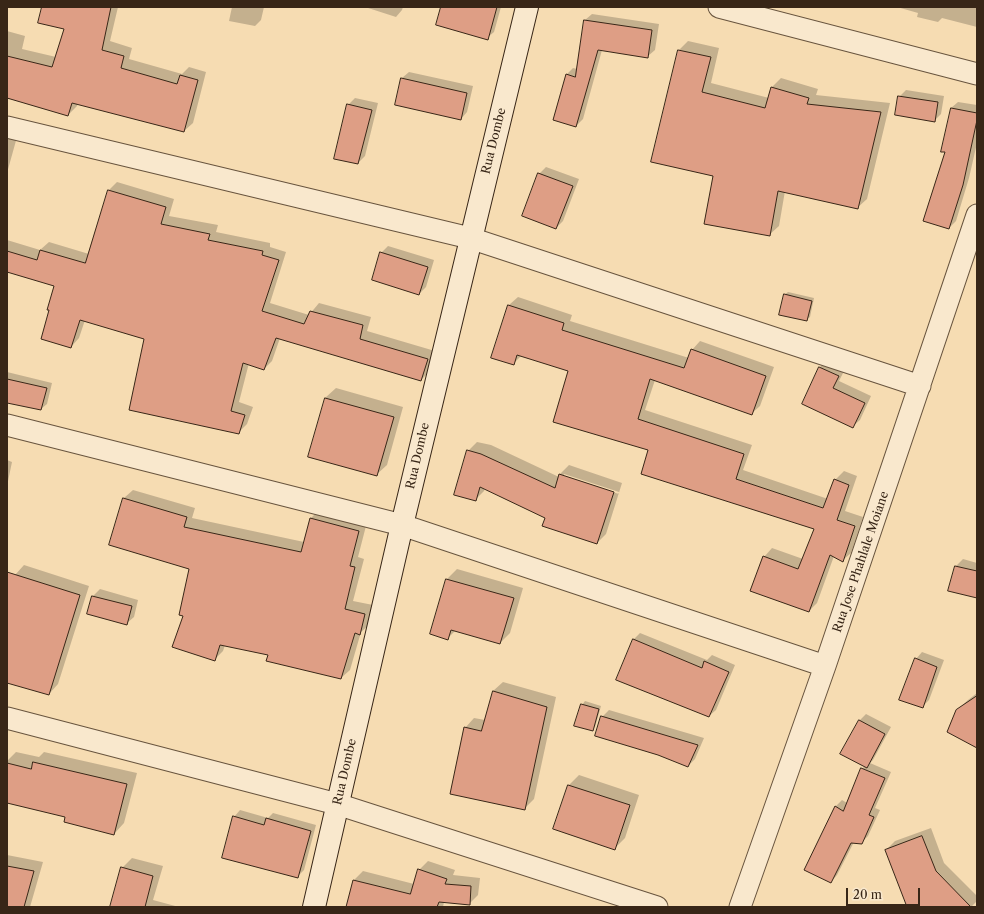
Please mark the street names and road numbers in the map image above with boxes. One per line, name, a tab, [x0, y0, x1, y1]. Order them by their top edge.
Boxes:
street label: Rua Dombe	[479, 106, 509, 176]
street label: Rua Dombe	[403, 421, 433, 491]
street label: Rua Jose Phahlale Moiane	[830, 490, 892, 634]
street label: Rua Dombe	[330, 737, 360, 807]

